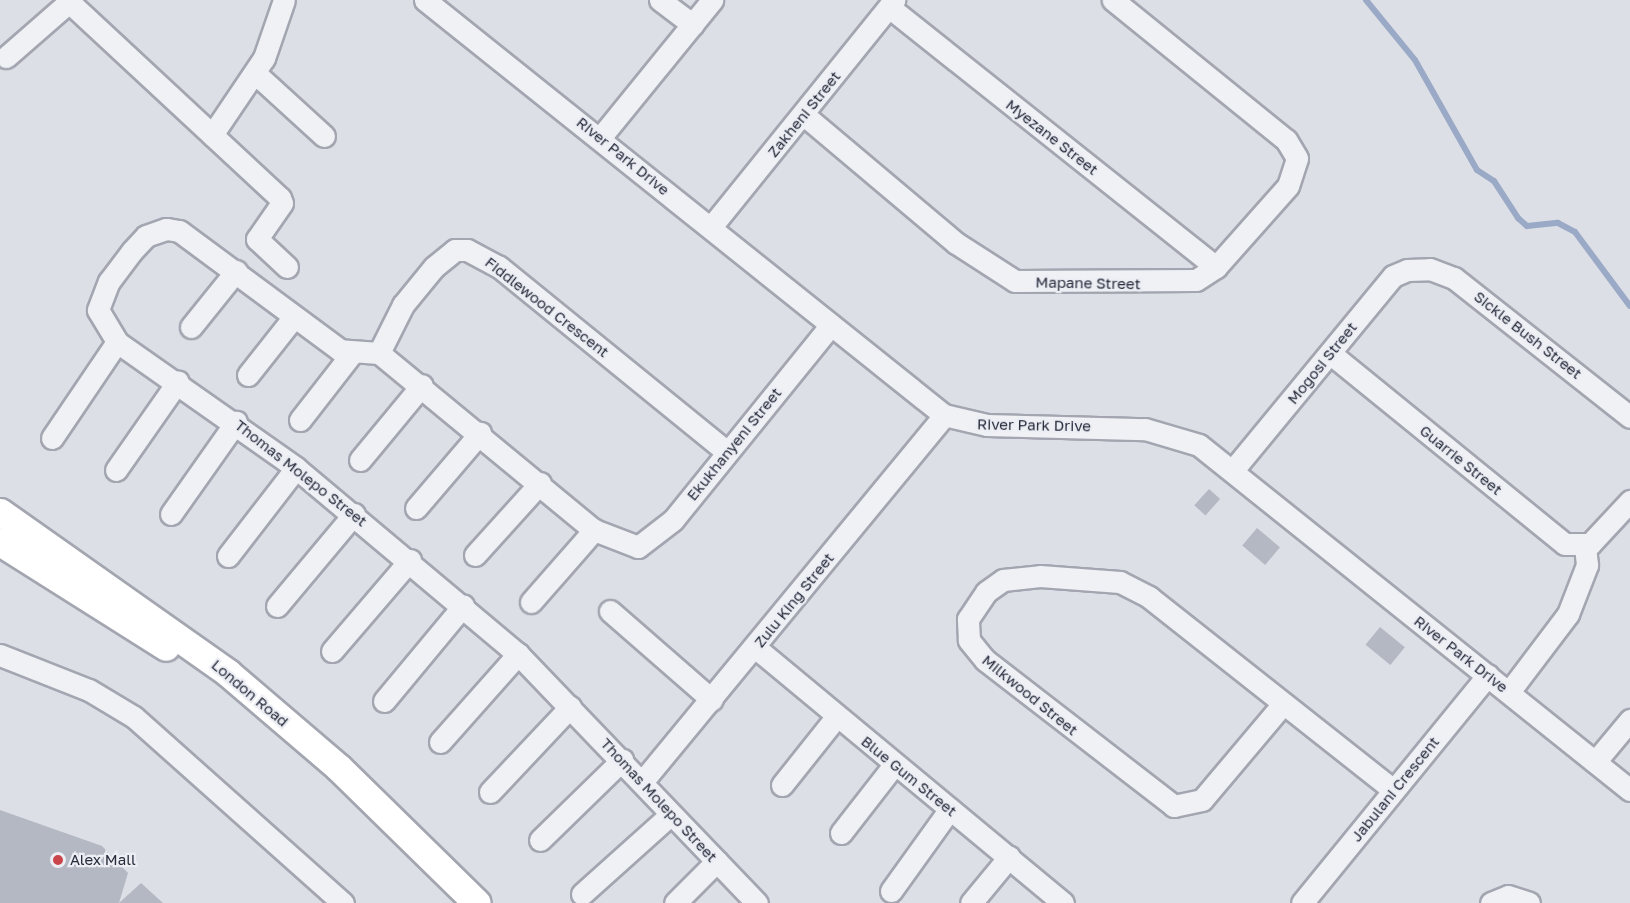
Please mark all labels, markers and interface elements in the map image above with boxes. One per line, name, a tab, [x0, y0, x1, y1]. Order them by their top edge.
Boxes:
street label: Zakheni Street	[764, 67, 844, 161]
street label: Myezane Street	[1002, 95, 1102, 179]
street label: River Park Drive	[573, 113, 673, 199]
street label: Fiddlewood Crescent	[482, 253, 612, 361]
street label: Mapane Street	[1035, 273, 1141, 293]
street label: Sickle Bush Street	[1471, 287, 1585, 383]
street label: Mogosi Street	[1283, 318, 1361, 408]
street label: Ekukhanyeni Street	[683, 384, 785, 504]
street label: River Park Drive	[977, 415, 1091, 435]
street label: Thomas Molepo Street	[231, 416, 371, 530]
street label: Guarrie Street	[1416, 421, 1506, 499]
street label: Zulu King Street	[750, 549, 838, 651]
street label: River Park Drive	[1411, 612, 1511, 696]
street label: Milkwood Street	[979, 651, 1081, 739]
street label: London Road	[208, 656, 292, 730]
street label: Blue Gum Street	[858, 732, 960, 820]
street label: Jabulani Crescent	[1347, 733, 1443, 845]
street label: Thomas Molepo Street	[597, 734, 721, 866]
place label: Alex Mall	[70, 851, 136, 869]
marker: Alex Mall	[51, 853, 65, 867]

